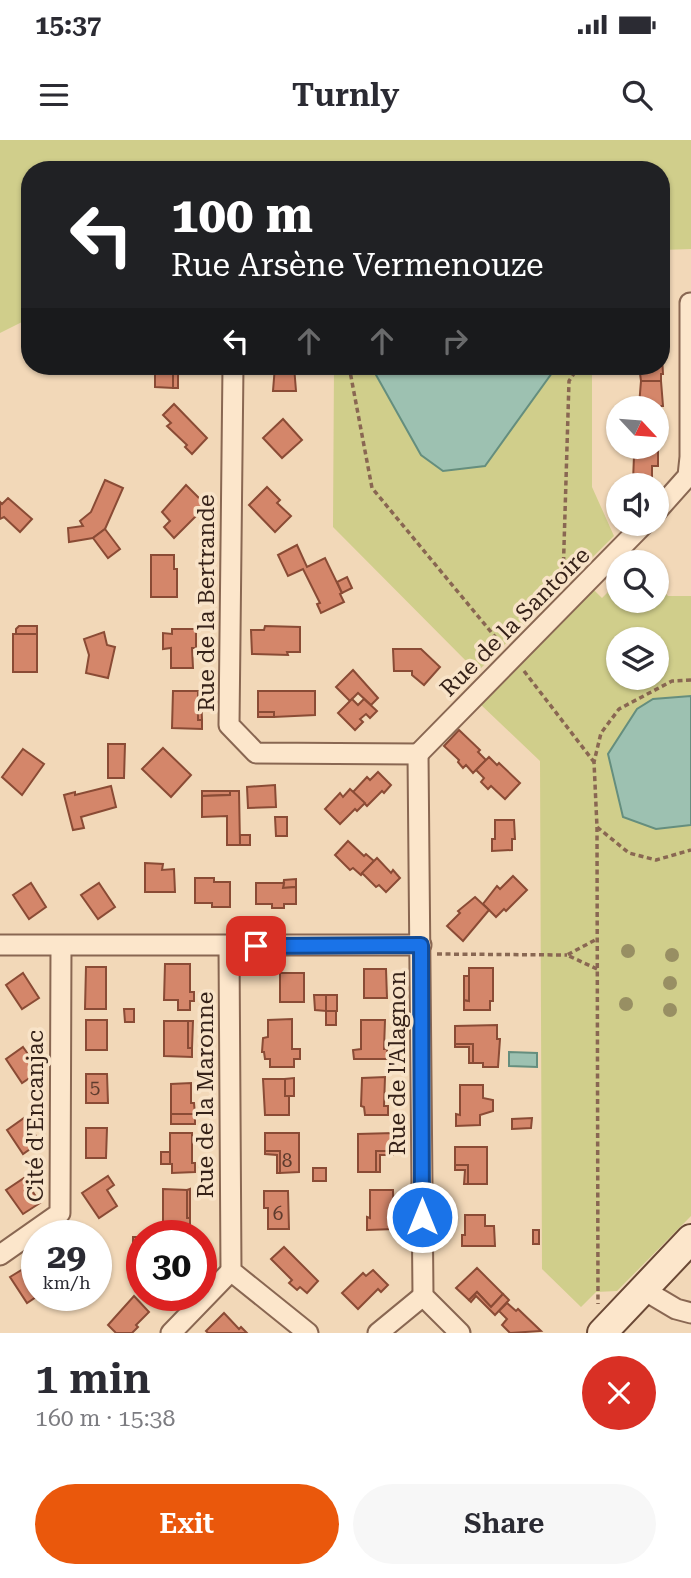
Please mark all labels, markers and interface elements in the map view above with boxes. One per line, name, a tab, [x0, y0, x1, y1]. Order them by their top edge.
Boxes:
text: 15:37	[35, 10, 101, 40]
icon: menu	[35, 76, 73, 114]
text: Turnly	[292, 76, 399, 114]
icon: search	[618, 76, 656, 114]
text: 100 m	[171, 187, 313, 244]
icon: left	[56, 189, 147, 280]
text: Rue Arsène Vermenouze	[171, 246, 544, 284]
icon: left	[217, 322, 255, 360]
icon: ahead	[290, 322, 328, 360]
icon: ahead	[363, 322, 401, 360]
icon: right	[436, 322, 474, 360]
north arrow	[606, 396, 668, 458]
map controls	[606, 396, 669, 690]
button: sound	[606, 473, 669, 536]
street label: Rue de la Bertrande	[193, 494, 220, 712]
street label: Rue de la Santoire	[435, 542, 595, 702]
button: search	[606, 550, 669, 613]
button: layers	[606, 627, 669, 690]
pin	[226, 916, 286, 976]
icon: arrive	[237, 927, 275, 965]
street label: Rue de l'Alagnon	[384, 971, 411, 1155]
street label: Rue de la Maronne	[192, 992, 219, 1198]
street label: Cité d'Encanjac	[22, 1030, 49, 1202]
house number: 5	[90, 1075, 100, 1098]
house number: 8	[282, 1149, 292, 1172]
position arrow	[385, 1180, 459, 1254]
house number: 6	[273, 1202, 283, 1225]
speed limit sign: 30	[126, 1220, 217, 1311]
text: 29	[47, 1236, 86, 1277]
text: km/h	[42, 1272, 91, 1293]
text: 1 min	[35, 1354, 151, 1403]
button: close	[582, 1356, 656, 1430]
text: 160 m · 15:38	[35, 1405, 175, 1432]
button: Exit	[35, 1484, 339, 1564]
button: Share	[353, 1484, 656, 1564]

